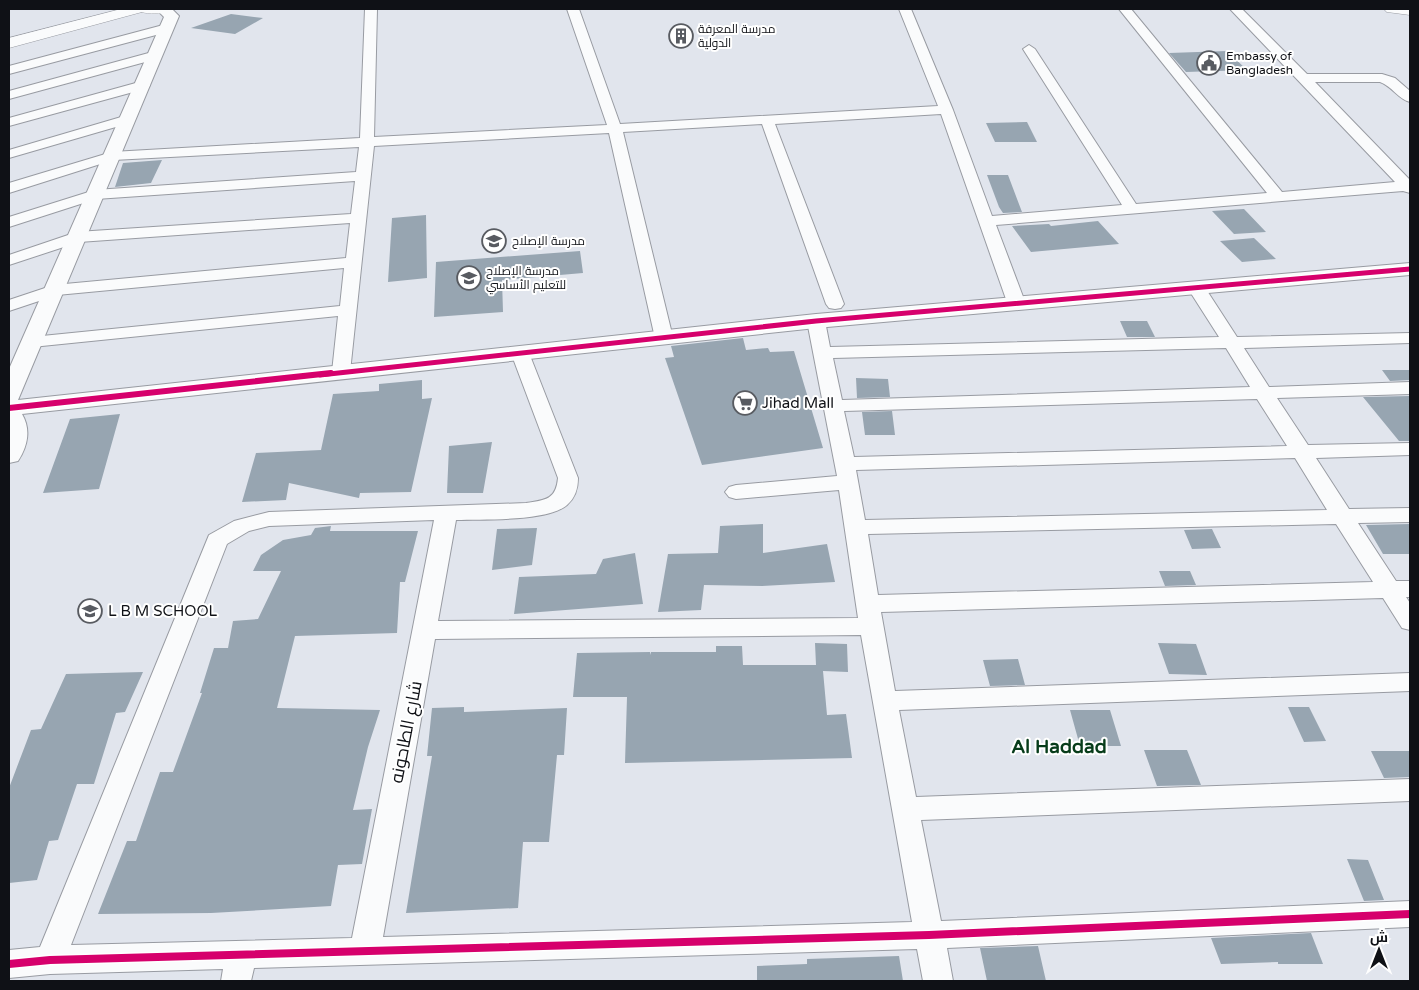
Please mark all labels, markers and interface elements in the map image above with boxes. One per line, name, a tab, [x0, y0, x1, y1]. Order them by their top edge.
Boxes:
place label: مدرسة المعرفة الدولية	[698, 22, 775, 50]
building icon: مدرسة المعرفة الدولية	[668, 23, 694, 49]
place label: Embassy of Bangladesh	[1226, 49, 1293, 77]
public building icon: Embassy of Bangladesh	[1196, 50, 1222, 76]
school or university icon: مدرسة الإصلاح	[481, 228, 507, 254]
place label: مدرسة الإصلاح	[512, 234, 585, 249]
place label: مدرسة الإصلاح للتعليم الأساسي	[486, 264, 566, 295]
school or university icon: مدرسة الإصلاح للتعليم الأساسي	[456, 265, 482, 291]
supermarket icon: Jihad Mall	[732, 390, 758, 416]
place label: Jihad Mall	[762, 394, 834, 412]
school or university icon: L B M SCHOOL	[77, 598, 103, 624]
place label: L B M SCHOOL	[108, 602, 218, 620]
street label: شارع الطاحونه	[385, 679, 428, 785]
district label: Al Haddad	[1011, 736, 1107, 758]
north arrow	[1354, 925, 1404, 975]
text: ش	[1370, 929, 1388, 946]

